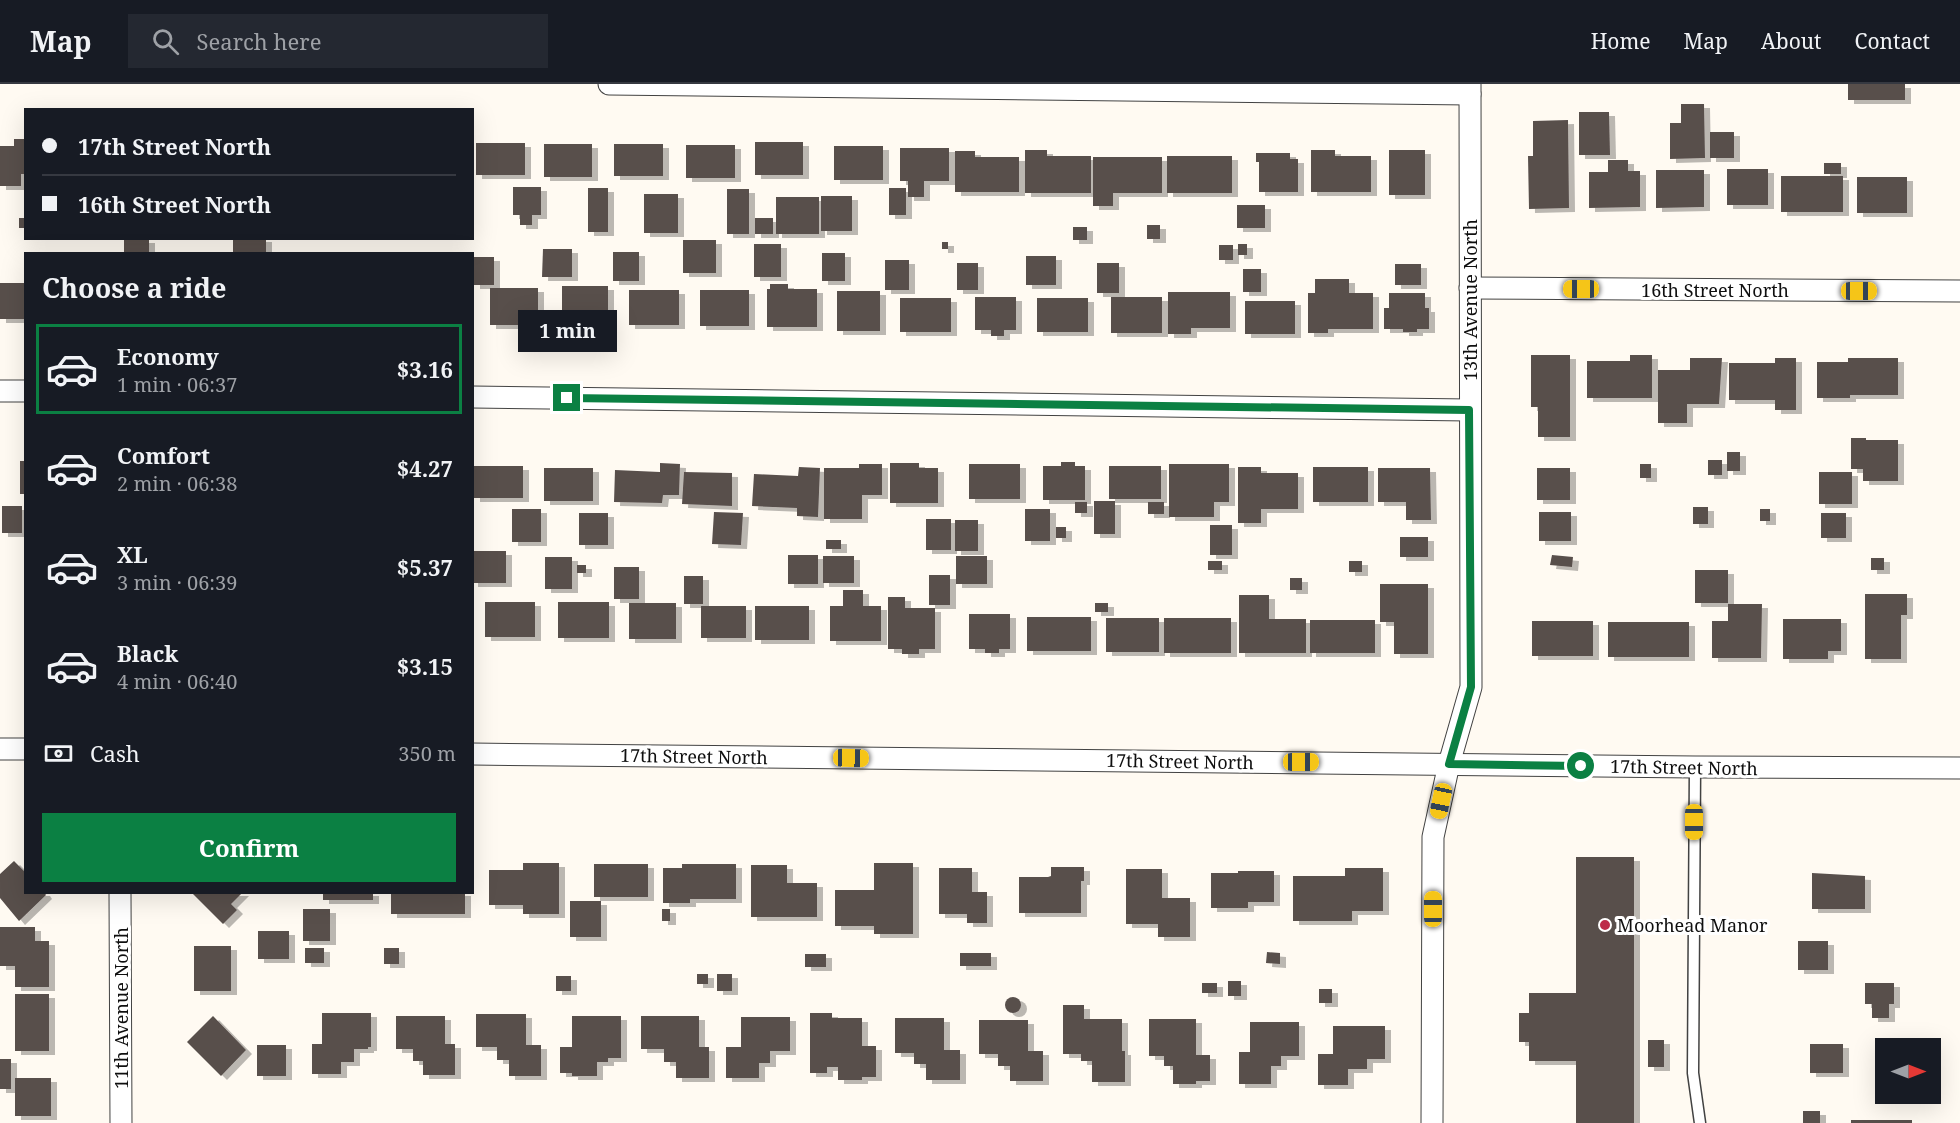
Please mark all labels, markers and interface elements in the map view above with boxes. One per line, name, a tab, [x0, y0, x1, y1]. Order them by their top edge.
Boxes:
search box	[128, 14, 548, 68]
text: Map	[30, 22, 92, 60]
icon: search	[149, 25, 182, 58]
text: Search here	[197, 26, 321, 56]
text: Home	[1591, 27, 1651, 55]
text: Map	[1684, 27, 1728, 55]
text: About	[1761, 27, 1822, 55]
text: Contact	[1855, 27, 1930, 55]
text: 17th Street North	[78, 131, 271, 161]
text: 16th Street North	[78, 189, 271, 219]
street label: 13th Avenue North	[1458, 219, 1482, 381]
text: Choose a ride	[42, 269, 227, 306]
street label: 16th Street North	[1641, 278, 1789, 302]
car	[1563, 280, 1599, 298]
car	[1841, 282, 1877, 300]
callout: 1 min	[518, 311, 616, 353]
text: 1 min	[539, 317, 596, 344]
text: Economy	[117, 341, 219, 371]
icon: car	[45, 342, 99, 396]
text: $3.16	[397, 354, 453, 384]
text: 1 min · 06:37	[117, 371, 237, 398]
route end	[553, 384, 580, 411]
text: Comfort	[117, 440, 210, 470]
icon: car	[45, 441, 99, 495]
text: $4.27	[397, 453, 453, 483]
text: 2 min · 06:38	[117, 470, 237, 497]
text: XL	[117, 539, 148, 569]
icon: car	[45, 540, 99, 594]
text: $5.37	[397, 552, 453, 582]
text: 3 min · 06:39	[117, 569, 237, 596]
text: Black	[117, 638, 178, 668]
icon: car	[45, 639, 99, 693]
text: $3.15	[397, 651, 453, 681]
text: 4 min · 06:40	[117, 668, 237, 695]
icon: cash	[42, 737, 75, 770]
text: Cash	[90, 738, 140, 768]
text: 350 m	[398, 740, 456, 767]
street label: 17th Street North	[620, 743, 768, 769]
street label: 17th Street North	[1106, 748, 1254, 774]
car	[833, 749, 869, 767]
route start	[1567, 752, 1594, 779]
car	[1283, 753, 1319, 771]
street label: 17th Street North	[1610, 754, 1758, 780]
car	[1428, 782, 1454, 820]
car	[1685, 804, 1703, 840]
button: Confirm	[42, 813, 456, 882]
car	[1424, 891, 1442, 927]
place label: Moorhead Manor	[1617, 913, 1768, 937]
marker: Moorhead Manor	[1598, 918, 1612, 932]
street label: 11th Avenue North	[109, 927, 133, 1089]
north arrow	[1875, 1038, 1941, 1104]
map controls	[1875, 1038, 1941, 1104]

